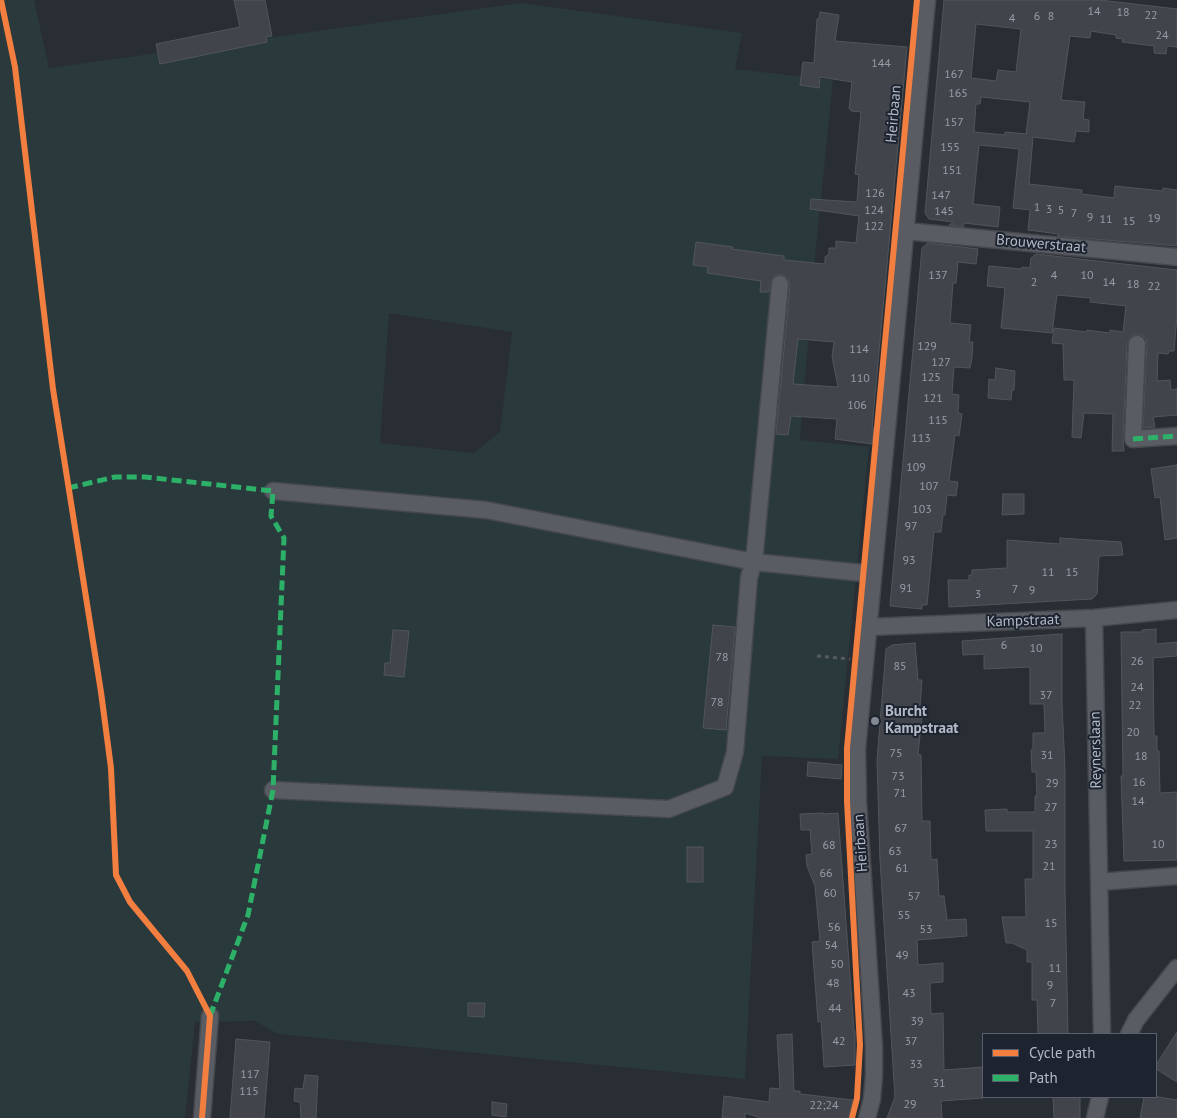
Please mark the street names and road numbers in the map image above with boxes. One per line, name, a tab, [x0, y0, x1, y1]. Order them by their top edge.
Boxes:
street label: Heirbaan	[883, 84, 905, 144]
street label: Brouwerstraat	[995, 231, 1087, 257]
street label: Kampstraat	[986, 611, 1060, 631]
street label: Reynerslaan	[1086, 711, 1106, 789]
street label: Heirbaan	[850, 813, 872, 873]

